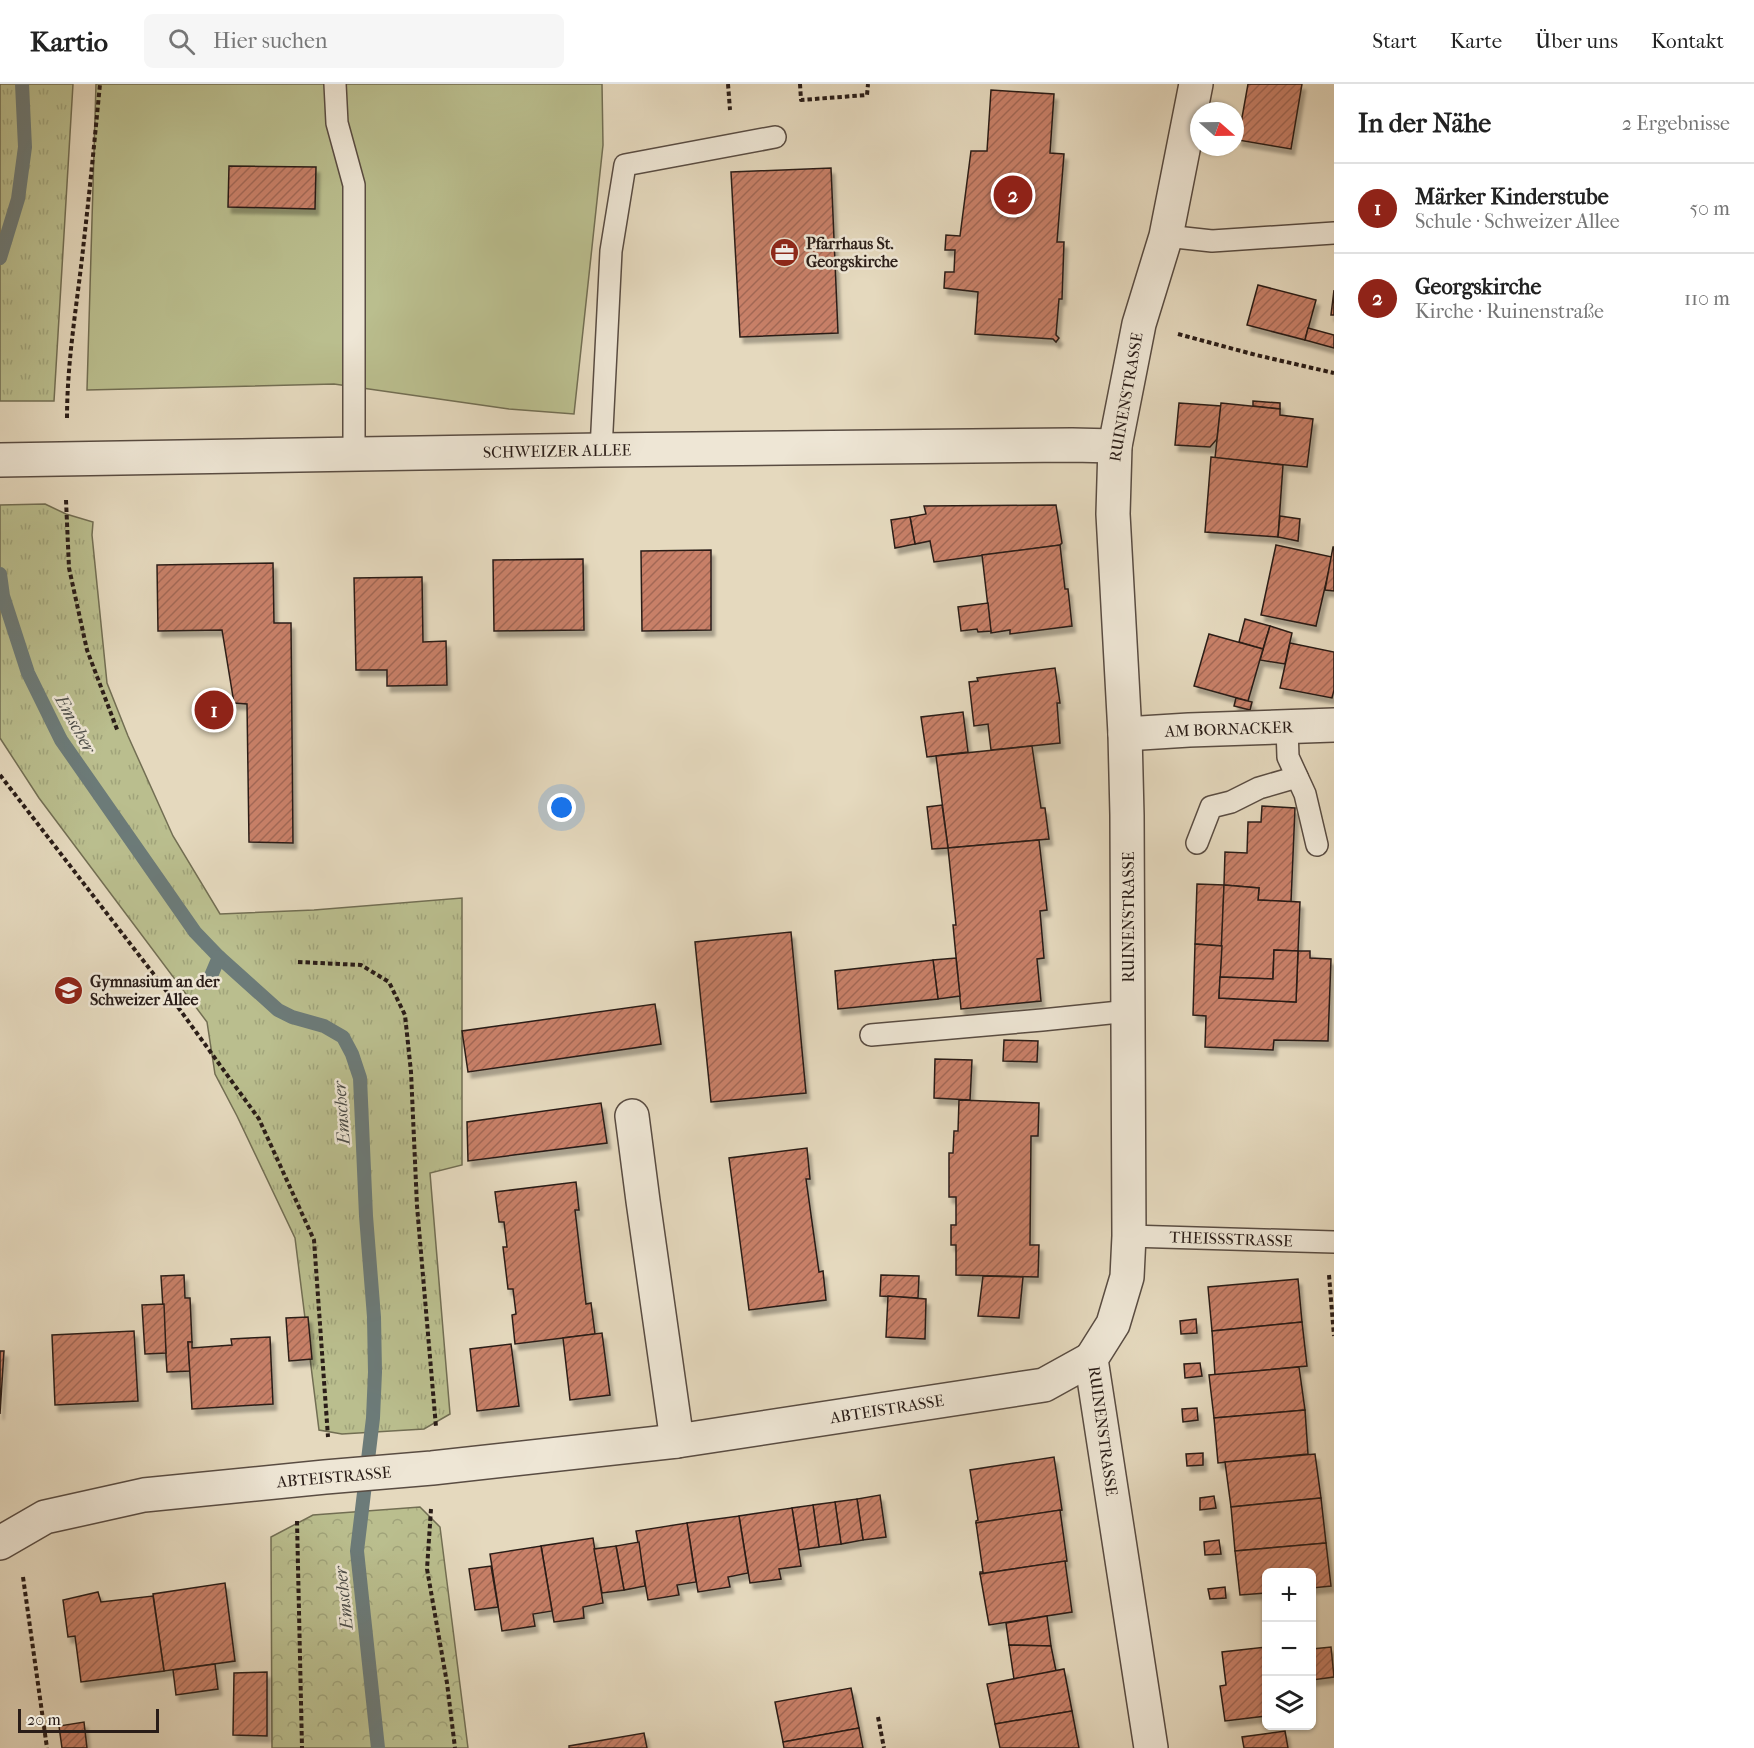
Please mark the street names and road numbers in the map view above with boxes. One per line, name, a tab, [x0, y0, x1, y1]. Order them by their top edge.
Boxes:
street label: RUINENSTRASSE	[1105, 331, 1147, 463]
street label: SCHWEIZER ALLEE	[483, 440, 631, 462]
street label: AM BORNACKER	[1163, 717, 1295, 741]
street label: RUINENSTRASSE	[1119, 851, 1138, 982]
street label: THEISSSTRASSE	[1169, 1227, 1293, 1251]
street label: RUINENSTRASSE	[1084, 1365, 1122, 1497]
street label: ABTEISTRASSE	[828, 1391, 945, 1428]
street label: ABTEISTRASSE	[275, 1463, 392, 1492]

